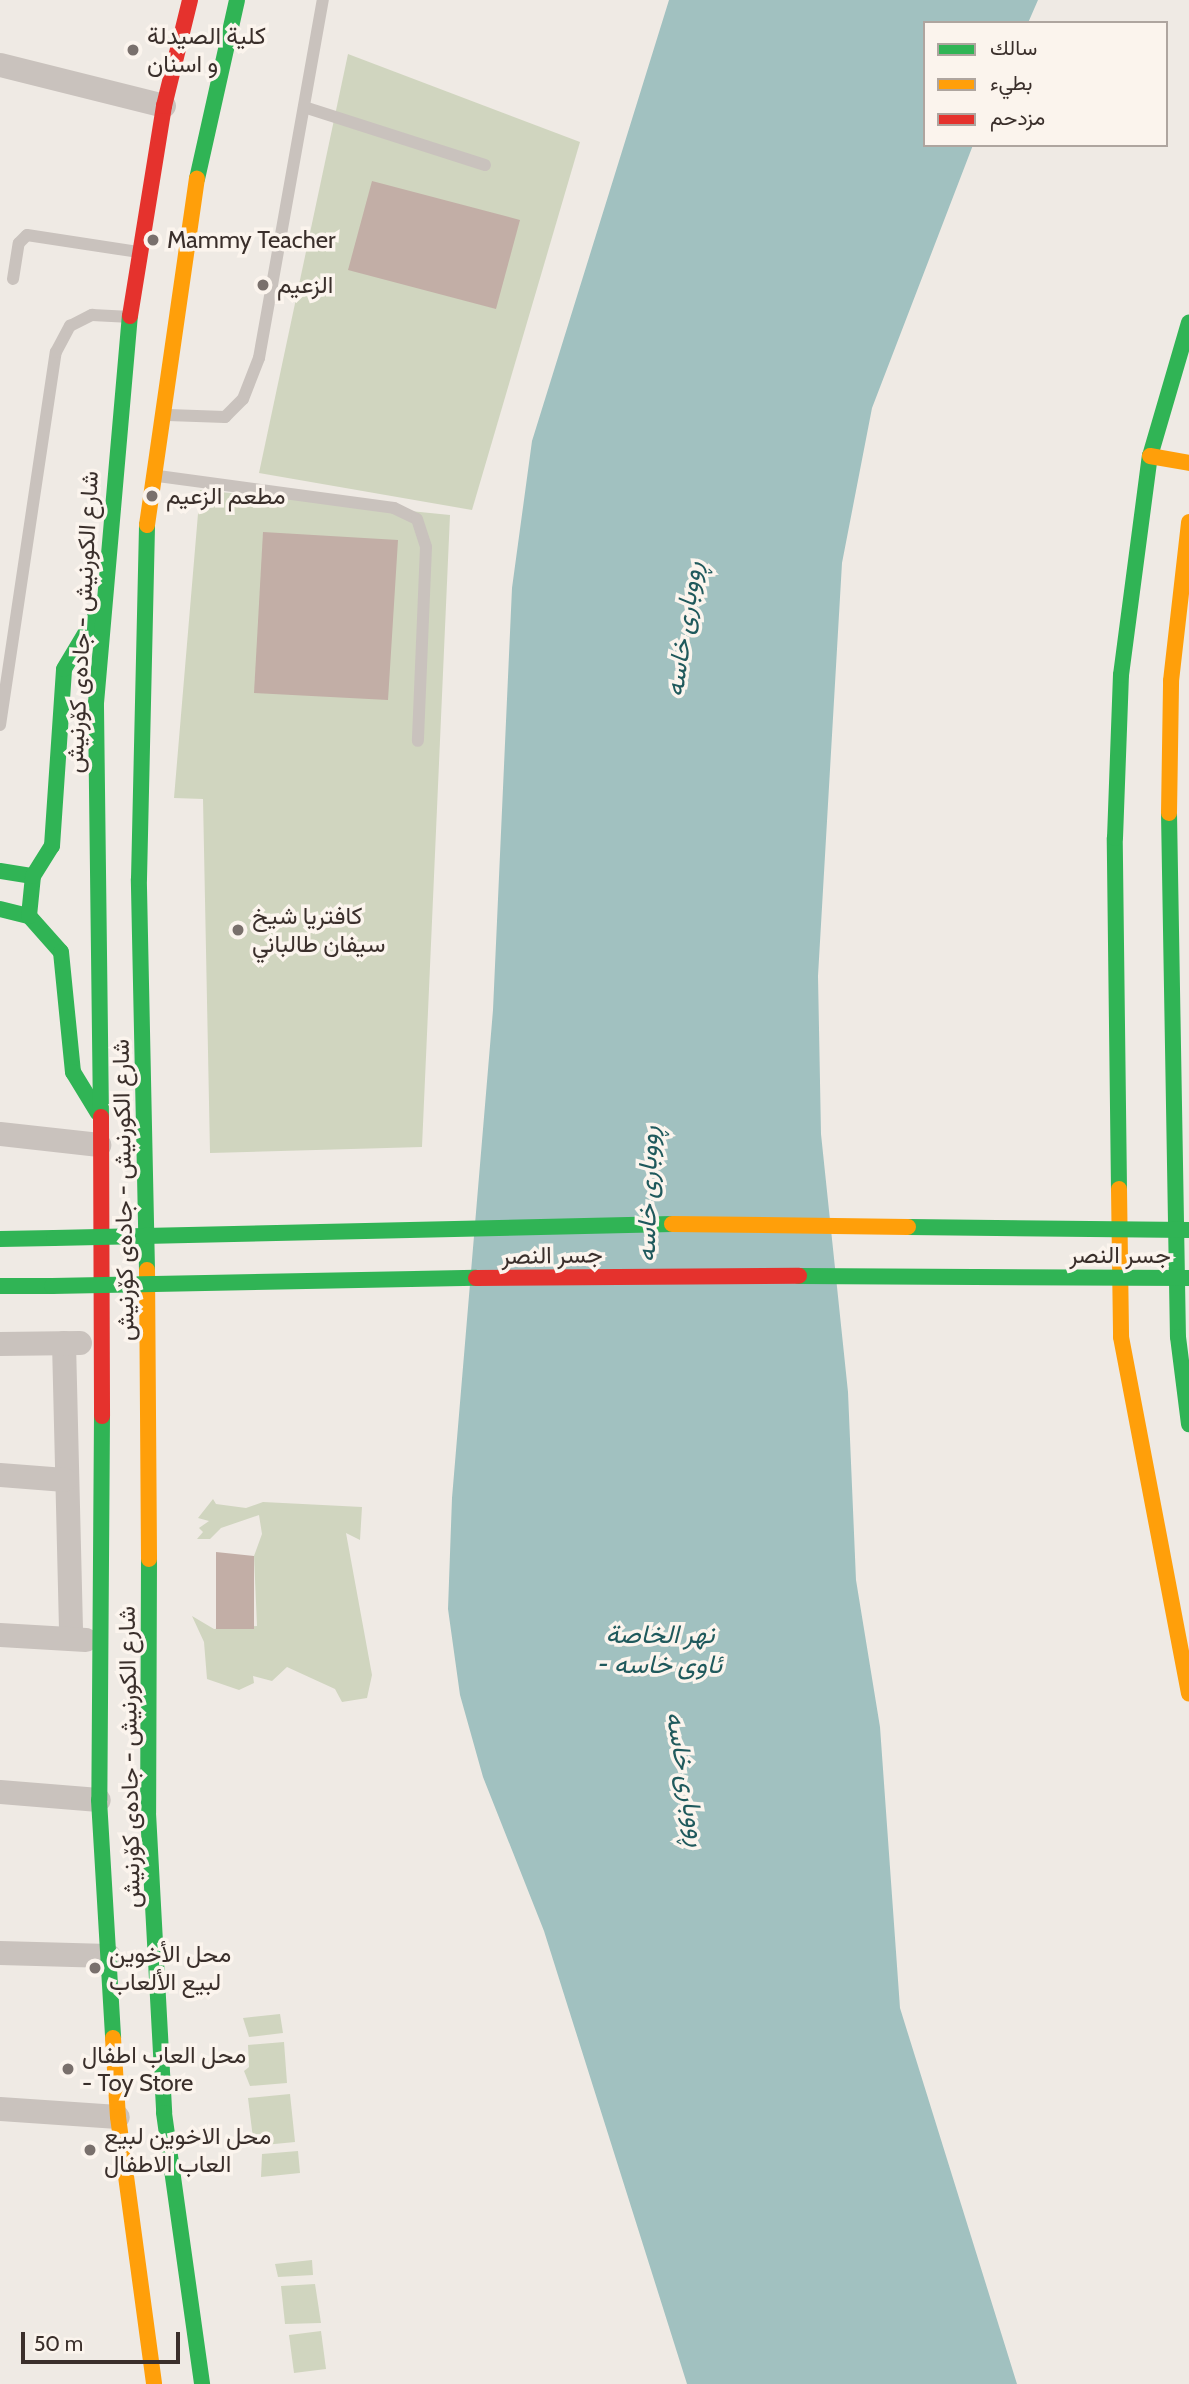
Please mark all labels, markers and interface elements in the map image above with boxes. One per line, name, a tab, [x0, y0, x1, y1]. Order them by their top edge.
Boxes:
legend	[923, 21, 1168, 147]
place label: كلية الصيدلة و اسنان	[147, 22, 266, 78]
text: سالك	[990, 35, 1037, 60]
marker: كلية الصيدلة و اسنان	[125, 42, 141, 58]
text: بطيء	[990, 70, 1033, 95]
text: مزدحم	[990, 105, 1045, 130]
place label: Mammy Teacher	[167, 226, 336, 254]
marker: Mammy Teacher	[145, 232, 161, 248]
place label: الزعيم	[277, 271, 333, 299]
marker: الزعيم	[255, 277, 271, 293]
street label: شارع الكورنيش - جادەی کۆرنیش	[60, 470, 104, 774]
place label: مطعم الزعيم	[166, 482, 286, 510]
marker: مطعم الزعيم	[144, 488, 160, 504]
water label: ڕووباری خاسە	[659, 559, 709, 699]
place label: كافتريا شيخ سيفان طالباني	[252, 902, 385, 958]
marker: كافتريا شيخ سيفان طالباني	[230, 922, 246, 938]
street label: شارع الكورنيش - جادەی کۆرنیش	[106, 1039, 140, 1341]
water label: ڕووباری خاسە	[631, 1125, 665, 1263]
street label: جسر النصر	[501, 1240, 603, 1270]
street label: جسر النصر	[1069, 1241, 1171, 1269]
street label: شارع الكورنيش - جادەی کۆرنیش	[112, 1606, 146, 1908]
water label: نهر الخاصة - ئاوی خاسە	[598, 1619, 722, 1680]
water label: ڕووباری خاسە	[659, 1709, 713, 1849]
place label: محل الأخوين لبيع الألعاب	[109, 1940, 231, 1996]
marker: محل الأخوين لبيع الألعاب	[87, 1960, 103, 1976]
place label: محل العاب اطفال - Toy Store	[82, 2041, 246, 2097]
marker: محل العاب اطفال - Toy Store	[60, 2061, 76, 2077]
place label: محل الاخوين لبيع العاب الاطفال	[104, 2122, 271, 2178]
marker: محل الاخوين لبيع العاب الاطفال	[82, 2142, 98, 2158]
scale bar	[24, 2318, 184, 2362]
text: 50 m	[34, 2331, 83, 2356]

